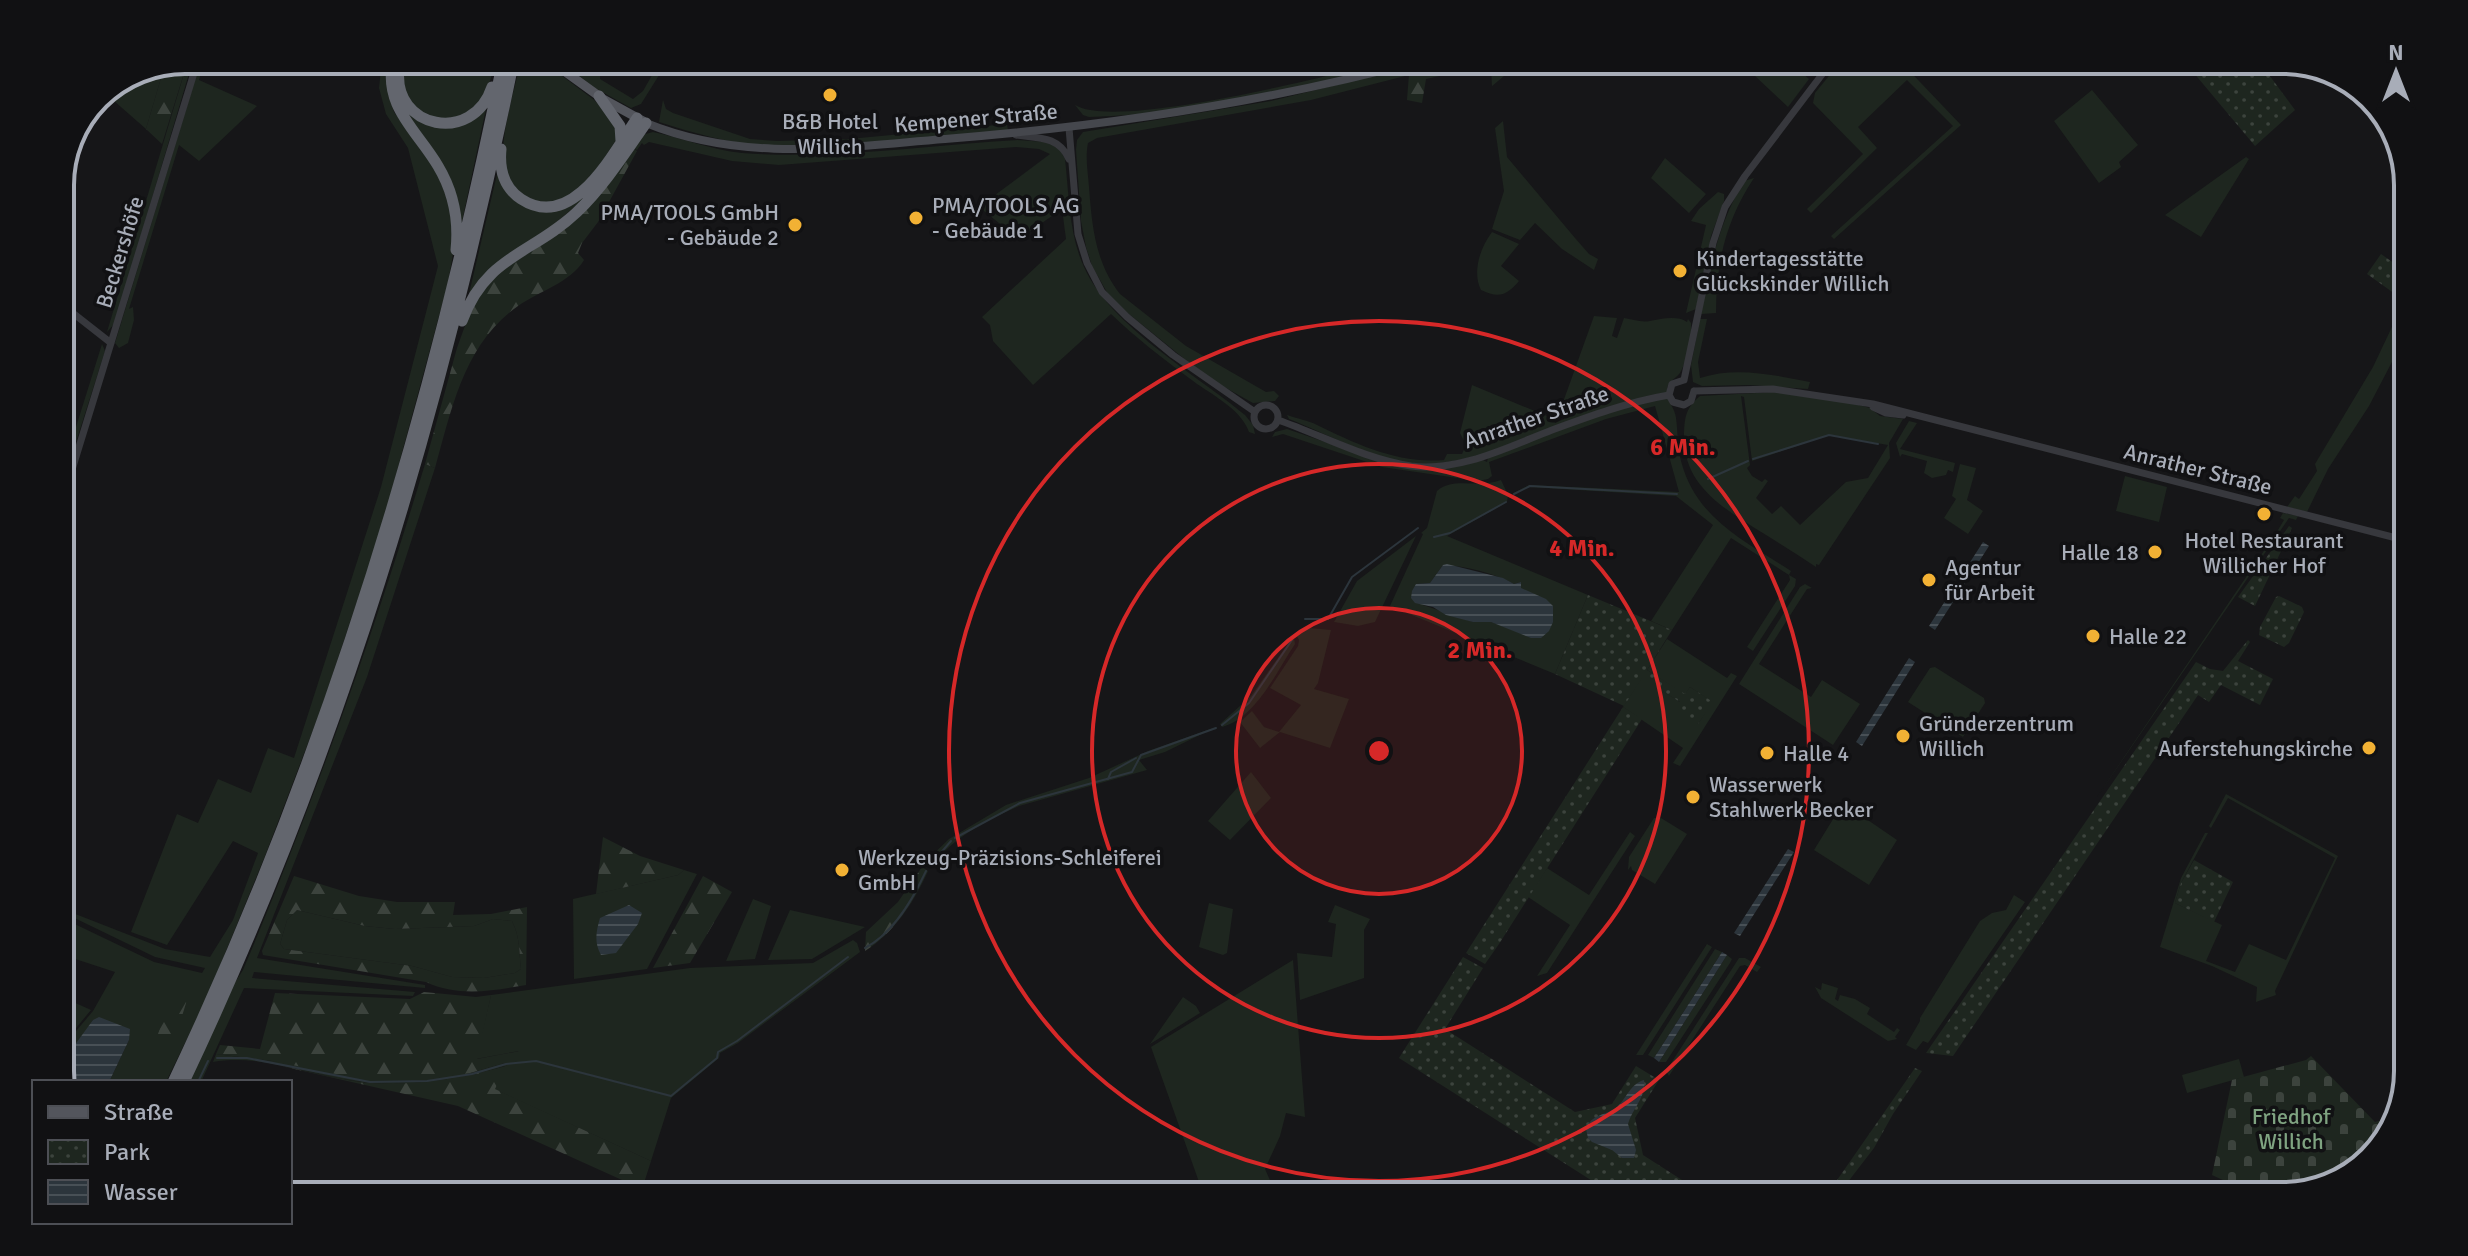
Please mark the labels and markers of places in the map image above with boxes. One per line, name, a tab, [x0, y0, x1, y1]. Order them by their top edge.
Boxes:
marker: B&B Hotel Willich	[821, 86, 839, 104]
place label: B&B Hotel Willich	[782, 108, 878, 160]
place label: PMA/TOOLS AG - Gebäude 1	[932, 192, 1080, 244]
place label: PMA/TOOLS GmbH - Gebäude 2	[600, 199, 779, 251]
marker: PMA/TOOLS AG - Gebäude 1	[907, 209, 925, 227]
marker: PMA/TOOLS GmbH - Gebäude 2	[786, 216, 804, 234]
place label: Kindertagesstätte Glückskinder Willich	[1696, 245, 1889, 297]
marker: Kindertagesstätte Glückskinder Willich	[1671, 262, 1689, 280]
marker: Hotel Restaurant Willicher Hof	[2255, 505, 2273, 523]
place label: Hotel Restaurant Willicher Hof	[2184, 527, 2344, 579]
place label: Halle 18	[2061, 539, 2139, 566]
marker: Halle 18	[2146, 543, 2164, 561]
place label: Agentur für Arbeit	[1945, 554, 2035, 606]
marker: Agentur für Arbeit	[1920, 571, 1938, 589]
place label: Halle 22	[2109, 623, 2187, 650]
marker: Halle 22	[2084, 627, 2102, 645]
place label: Gründerzentrum Willich	[1919, 710, 2074, 762]
marker: Gründerzentrum Willich	[1894, 727, 1912, 745]
place label: Auferstehungskirche	[2158, 735, 2353, 762]
centre of rings	[1365, 737, 1393, 765]
marker: Auferstehungskirche	[2360, 739, 2378, 757]
place label: Halle 4	[1783, 740, 1849, 767]
marker: Halle 4	[1758, 744, 1776, 762]
place label: Wasserwerk Stahlwerk Becker	[1709, 771, 1873, 823]
marker: Wasserwerk Stahlwerk Becker	[1684, 788, 1702, 806]
place label: Werkzeug-Präzisions-Schleiferei GmbH	[858, 844, 1162, 896]
marker: Werkzeug-Präzisions-Schleiferei GmbH	[833, 861, 851, 879]

